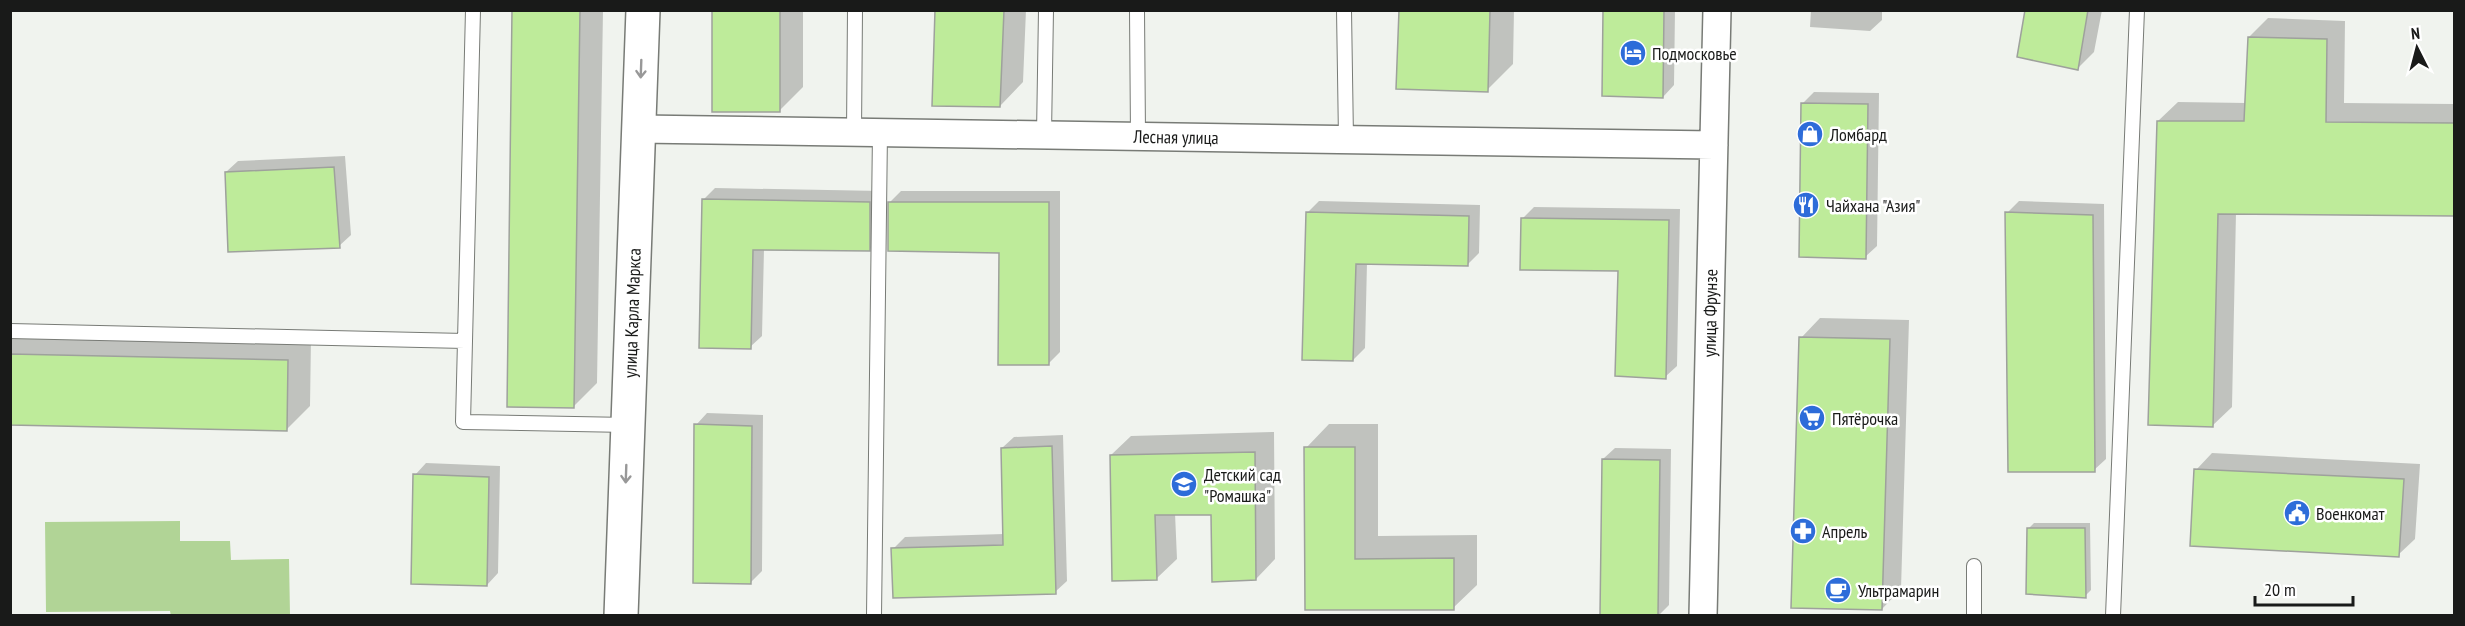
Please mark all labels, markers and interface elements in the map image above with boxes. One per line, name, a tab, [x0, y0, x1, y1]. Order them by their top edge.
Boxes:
north arrow	[2387, 18, 2447, 78]
text: N	[2410, 23, 2421, 43]
hotel icon: Подмосковье	[1618, 38, 1648, 68]
place label: Подмосковье	[1652, 42, 1737, 65]
one-way arrow	[635, 58, 646, 78]
shop icon: Ломбард	[1795, 119, 1825, 149]
place label: Ломбард	[1829, 123, 1887, 146]
street label: Лесная улица	[1132, 125, 1219, 149]
restaurant icon: Чайхана "Азия"	[1791, 190, 1821, 220]
place label: Чайхана "Азия"	[1826, 194, 1921, 217]
street label: улица Карла Маркса	[618, 248, 646, 378]
street label: улица Фрунзе	[1698, 269, 1722, 357]
supermarket icon: Пятёрочка	[1797, 403, 1827, 433]
place label: Пятёрочка	[1832, 407, 1898, 430]
one-way arrow	[621, 463, 632, 483]
place label: Детский сад "Ромашка"	[1204, 463, 1281, 507]
school or university icon: Детский сад "Ромашка"	[1169, 469, 1199, 499]
public building icon: Военкомат	[2282, 498, 2312, 528]
place label: Военкомат	[2316, 502, 2385, 525]
pharmacy icon: Апрель	[1788, 516, 1818, 546]
place label: Апрель	[1822, 520, 1868, 543]
scale bar	[2255, 569, 2352, 607]
cafe icon: Ультрамарин	[1823, 575, 1853, 605]
text: 20 m	[2264, 578, 2296, 601]
place label: Ультрамарин	[1858, 579, 1939, 602]

